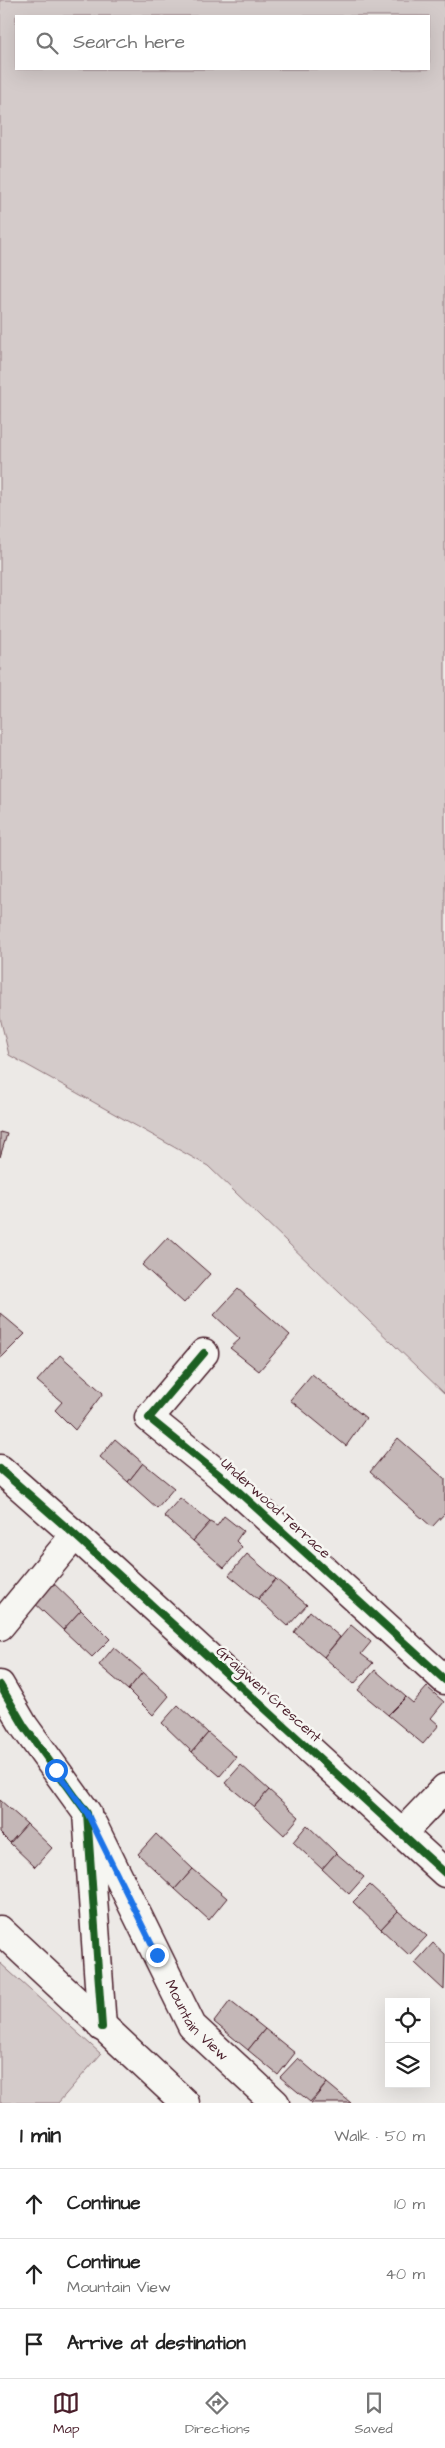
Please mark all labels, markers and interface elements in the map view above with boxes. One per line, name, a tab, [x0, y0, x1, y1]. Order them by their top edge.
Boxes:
search box	[15, 15, 430, 70]
icon: search	[33, 29, 61, 57]
text: Search here	[73, 29, 185, 56]
street label: Underwood Terrace	[216, 1453, 335, 1564]
street label: Graigwen Crescent	[211, 1641, 326, 1748]
route start	[45, 1759, 68, 1782]
route end	[146, 1944, 169, 1967]
street label: Mountain View	[160, 1976, 233, 2066]
map controls	[385, 1998, 430, 2088]
button: locate	[385, 1998, 430, 2043]
button: layers	[385, 2043, 430, 2088]
text: 1 min	[20, 2121, 61, 2150]
text: Walk · 50 m	[334, 2125, 425, 2147]
icon: ahead	[20, 2190, 48, 2218]
text: Continue	[67, 2190, 141, 2217]
text: 10 m	[394, 2193, 425, 2215]
text: Continue	[67, 2249, 141, 2276]
icon: ahead	[20, 2260, 48, 2288]
text: 40 m	[385, 2263, 425, 2285]
text: Mountain View	[67, 2276, 171, 2298]
icon: arrive	[20, 2330, 48, 2358]
text: Arrive at destination	[67, 2330, 246, 2357]
tab: Map	[52, 2389, 80, 2439]
tab: Directions	[185, 2389, 250, 2439]
tab: Saved	[355, 2389, 393, 2439]

